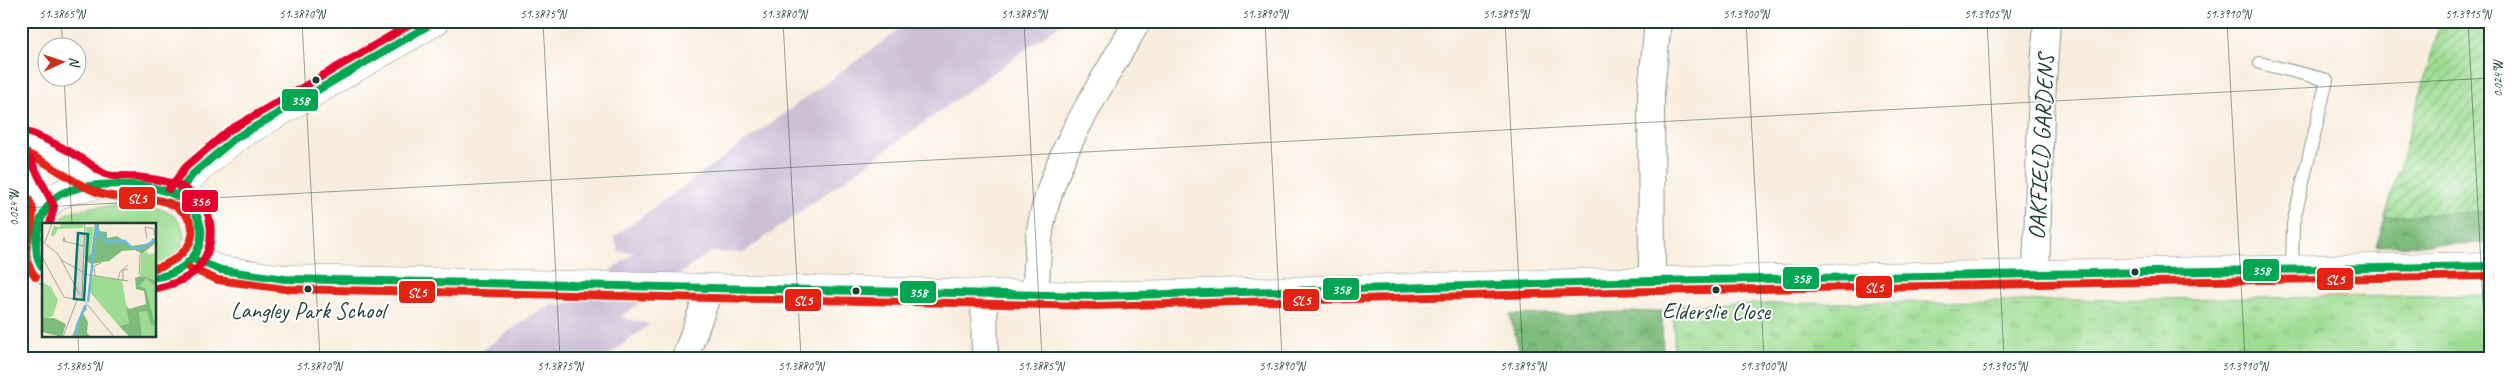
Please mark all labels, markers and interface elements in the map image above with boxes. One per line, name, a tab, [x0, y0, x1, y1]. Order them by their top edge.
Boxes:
text: 51.3865°N	[39, 6, 86, 22]
text: 51.3870°N	[279, 6, 326, 22]
text: 51.3875°N	[520, 6, 567, 22]
text: 51.3880°N	[761, 6, 808, 22]
text: 51.3885°N	[1001, 6, 1048, 22]
text: 51.3890°N	[1242, 6, 1289, 22]
text: 51.3895°N	[1483, 6, 1530, 22]
text: 51.3900°N	[1723, 6, 1770, 22]
text: 51.3905°N	[1964, 6, 2011, 22]
text: 51.3910°N	[2205, 6, 2252, 22]
text: 51.3915°N	[2445, 6, 2492, 22]
north arrow	[38, 38, 88, 88]
street label: OAKFIELD GARDENS	[2021, 50, 2061, 241]
text: N	[66, 57, 83, 68]
text: 0.024°W	[2490, 59, 2506, 97]
unlabelled marker	[311, 75, 321, 85]
line badge: 358	[281, 88, 319, 112]
text: 358	[291, 92, 311, 109]
line badge: SL5	[118, 186, 156, 210]
text: 0.024°W	[6, 188, 22, 226]
line badge: 356	[181, 189, 219, 213]
text: SL5	[128, 190, 148, 207]
text: 356	[191, 193, 211, 210]
inset map	[42, 223, 156, 336]
line badge: 358	[2242, 258, 2280, 282]
text: 358	[2252, 262, 2272, 279]
line badge: 358	[1782, 266, 1820, 290]
unlabelled marker	[2130, 267, 2140, 277]
line badge: SL5	[2316, 267, 2354, 291]
text: 358	[1792, 270, 1812, 287]
text: SL5	[2326, 271, 2346, 288]
line badge: SL5	[1855, 275, 1893, 299]
line badge: 358	[1322, 277, 1360, 301]
text: SL5	[1865, 279, 1885, 296]
line badge: SL5	[398, 280, 436, 304]
line badge: 358	[899, 280, 937, 304]
text: 358	[1332, 281, 1352, 298]
marker: Langley Park School	[303, 284, 313, 294]
text: SL5	[408, 284, 428, 301]
text: 358	[909, 284, 929, 301]
marker: Elderslie Close	[1711, 285, 1721, 295]
unlabelled marker	[851, 286, 861, 296]
line badge: SL5	[784, 288, 822, 312]
line badge: SL5	[1282, 288, 1320, 312]
text: SL5	[794, 292, 814, 309]
text: SL5	[1292, 292, 1312, 309]
place label: Langley Park School	[231, 296, 389, 325]
place label: Elderslie Close	[1662, 297, 1772, 326]
text: 51.3865°N	[56, 358, 103, 374]
text: 51.3870°N	[296, 358, 343, 374]
text: 51.3875°N	[537, 358, 584, 374]
text: 51.3880°N	[778, 358, 825, 374]
text: 51.3885°N	[1018, 358, 1065, 374]
text: 51.3890°N	[1259, 358, 1306, 374]
text: 51.3895°N	[1500, 358, 1547, 374]
text: 51.3900°N	[1740, 358, 1787, 374]
text: 51.3905°N	[1981, 358, 2028, 374]
text: 51.3910°N	[2222, 358, 2269, 374]

